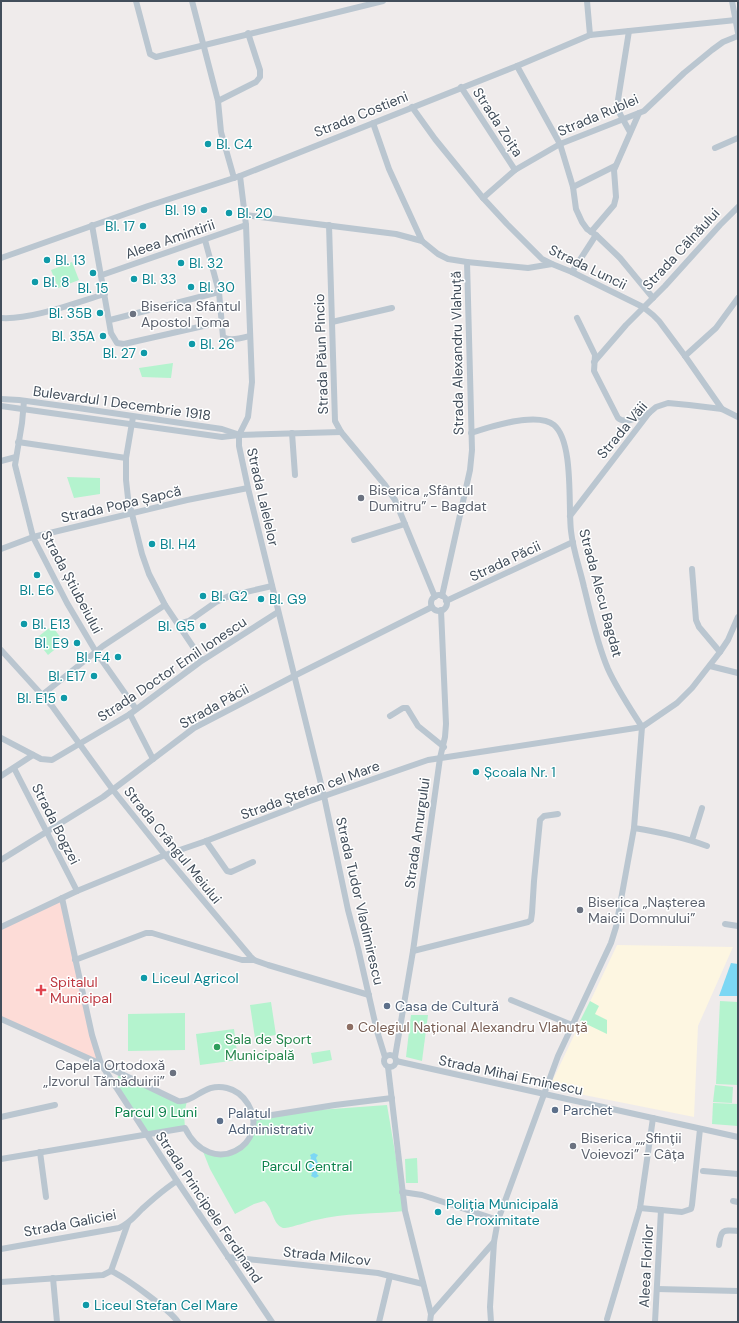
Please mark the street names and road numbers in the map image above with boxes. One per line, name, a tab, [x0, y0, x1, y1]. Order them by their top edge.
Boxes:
street label: Strada Zoița	[469, 84, 527, 160]
street label: Strada Costieni	[311, 87, 411, 141]
street label: Strada Rublei	[555, 90, 641, 140]
street label: Strada Câlnăului	[638, 204, 724, 294]
street label: Aleea Amintirii	[123, 215, 217, 263]
street label: Strada Luncii	[546, 240, 630, 294]
street label: Strada Alexandru Vlahuță	[447, 271, 467, 435]
street label: Strada Păun Pincio	[310, 293, 332, 415]
street label: Bulevardul 1 Decembrie 1918	[32, 382, 212, 424]
street label: Strada Văii	[593, 398, 651, 462]
street label: Strada Lalelelor	[243, 446, 283, 548]
street label: Strada Popa Șapcă	[59, 481, 183, 527]
street label: Strada Știubeiului	[37, 527, 107, 637]
street label: Strada Alecu Bagdat	[575, 527, 627, 659]
street label: Strada Păcii	[466, 537, 544, 585]
street label: Strada Doctor Emil Ionescu	[94, 612, 250, 726]
street label: Strada Păcii	[176, 680, 252, 732]
street label: Strada Ștefan cel Mare	[238, 756, 382, 824]
street label: Strada Amurgului	[400, 776, 434, 890]
street label: Strada Bogzei	[28, 780, 84, 868]
street label: Strada Crângul Meiului	[120, 783, 226, 907]
street label: Strada Tudor Vladimirescu	[332, 815, 388, 987]
street label: Strada Mihai Eminescu	[437, 1051, 585, 1099]
street label: Strada Principele Ferdinand	[152, 1128, 266, 1286]
street label: Strada Galiciei	[22, 1205, 118, 1241]
street label: Aleea Florilor	[635, 1224, 657, 1308]
street label: Strada Milcov	[282, 1242, 372, 1270]

